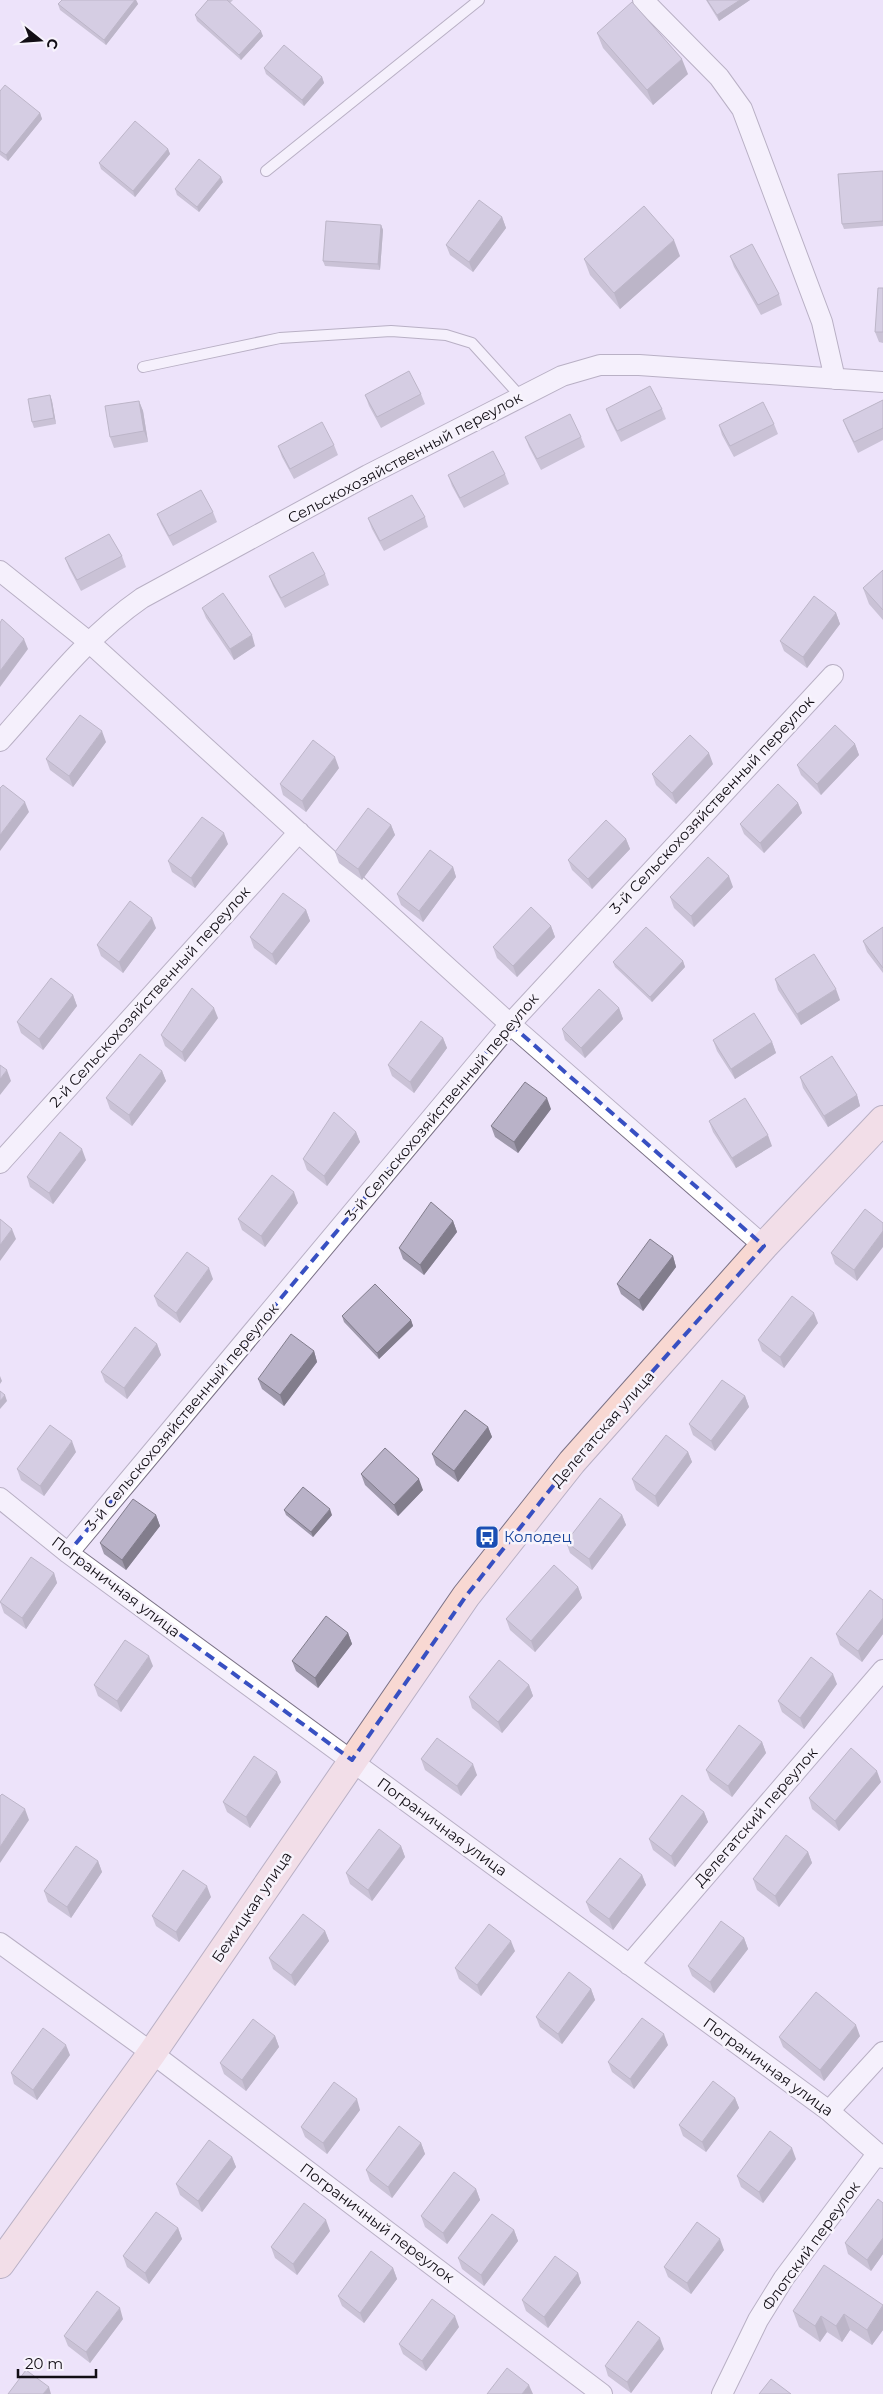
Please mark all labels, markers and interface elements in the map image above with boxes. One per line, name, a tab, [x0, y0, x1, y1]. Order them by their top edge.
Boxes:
north arrow	[15, 15, 65, 65]
text: С	[42, 36, 63, 51]
street label: Сельскохозяйственный переулок	[284, 387, 525, 528]
street label: 3-й Сельскохозяйственный переулок	[605, 691, 818, 918]
street label: 2-й Сельскохозяйственный переулок	[45, 882, 254, 1111]
street label: 3-й Сельскохозяйственный переулок	[341, 989, 543, 1224]
street label: 3-й Сельскохозяйственный переулок	[81, 1299, 283, 1534]
street label: Делегатская улица	[547, 1367, 658, 1491]
bus stop icon: Колодец	[474, 1524, 500, 1550]
place label: Колодец	[504, 1527, 572, 1546]
street label: Пограничная улица	[48, 1532, 184, 1641]
street label: Делегатский переулок	[690, 1743, 822, 1890]
street label: Пограничная улица	[374, 1773, 511, 1880]
street label: Бежицкая улица	[207, 1847, 296, 1966]
street label: Пограничная улица	[700, 2013, 837, 2120]
street label: Пограничный переулок	[296, 2158, 458, 2287]
street label: Флотский переулок	[757, 2177, 864, 2314]
scale bar	[18, 2346, 95, 2378]
text: 20 m	[25, 2354, 63, 2373]

